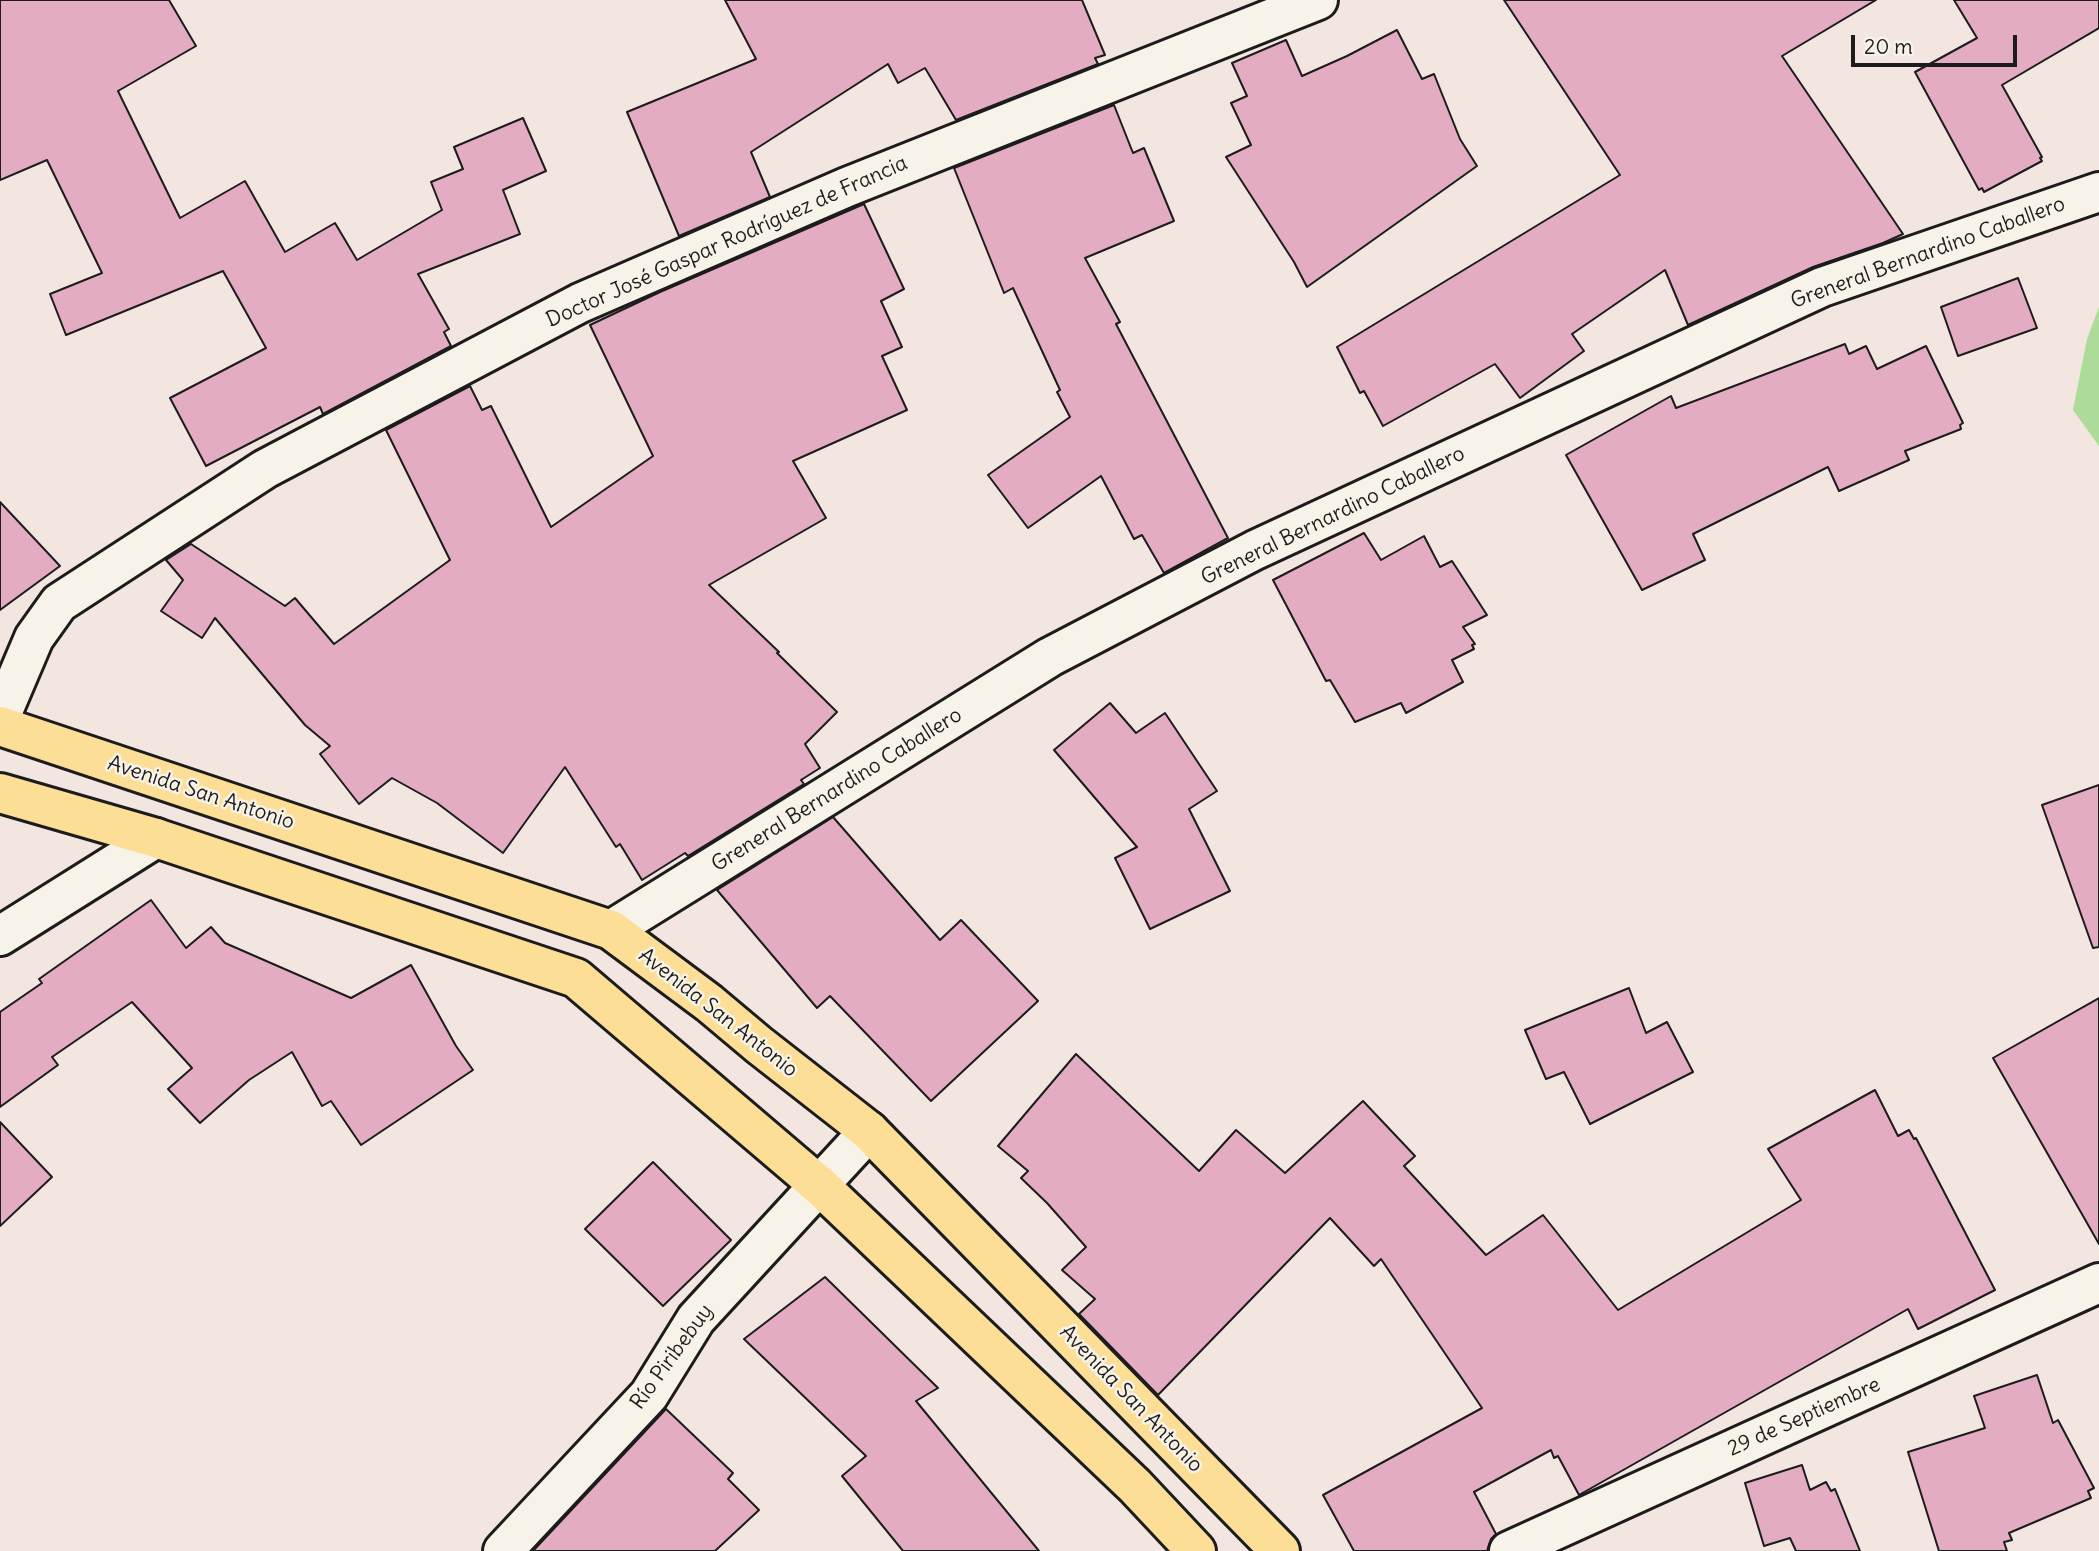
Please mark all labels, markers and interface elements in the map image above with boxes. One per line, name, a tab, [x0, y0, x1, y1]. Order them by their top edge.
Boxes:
scale bar	[1854, 21, 2020, 65]
text: 20 m	[1864, 33, 1913, 60]
street label: Doctor José Gaspar Rodríguez de Francia	[543, 151, 911, 333]
street label: Greneral Bernardino Caballero	[1787, 192, 2069, 314]
street label: Greneral Bernardino Caballero	[1197, 441, 1469, 591]
street label: Greneral Bernardino Caballero	[707, 702, 967, 878]
street label: Avenida San Antonio	[104, 751, 298, 835]
street label: Avenida San Antonio	[633, 943, 803, 1083]
street label: Río Piribebuy	[625, 1299, 719, 1415]
street label: Avenida San Antonio	[1054, 1320, 1208, 1478]
street label: 29 de Septiembre	[1724, 1372, 1884, 1462]

